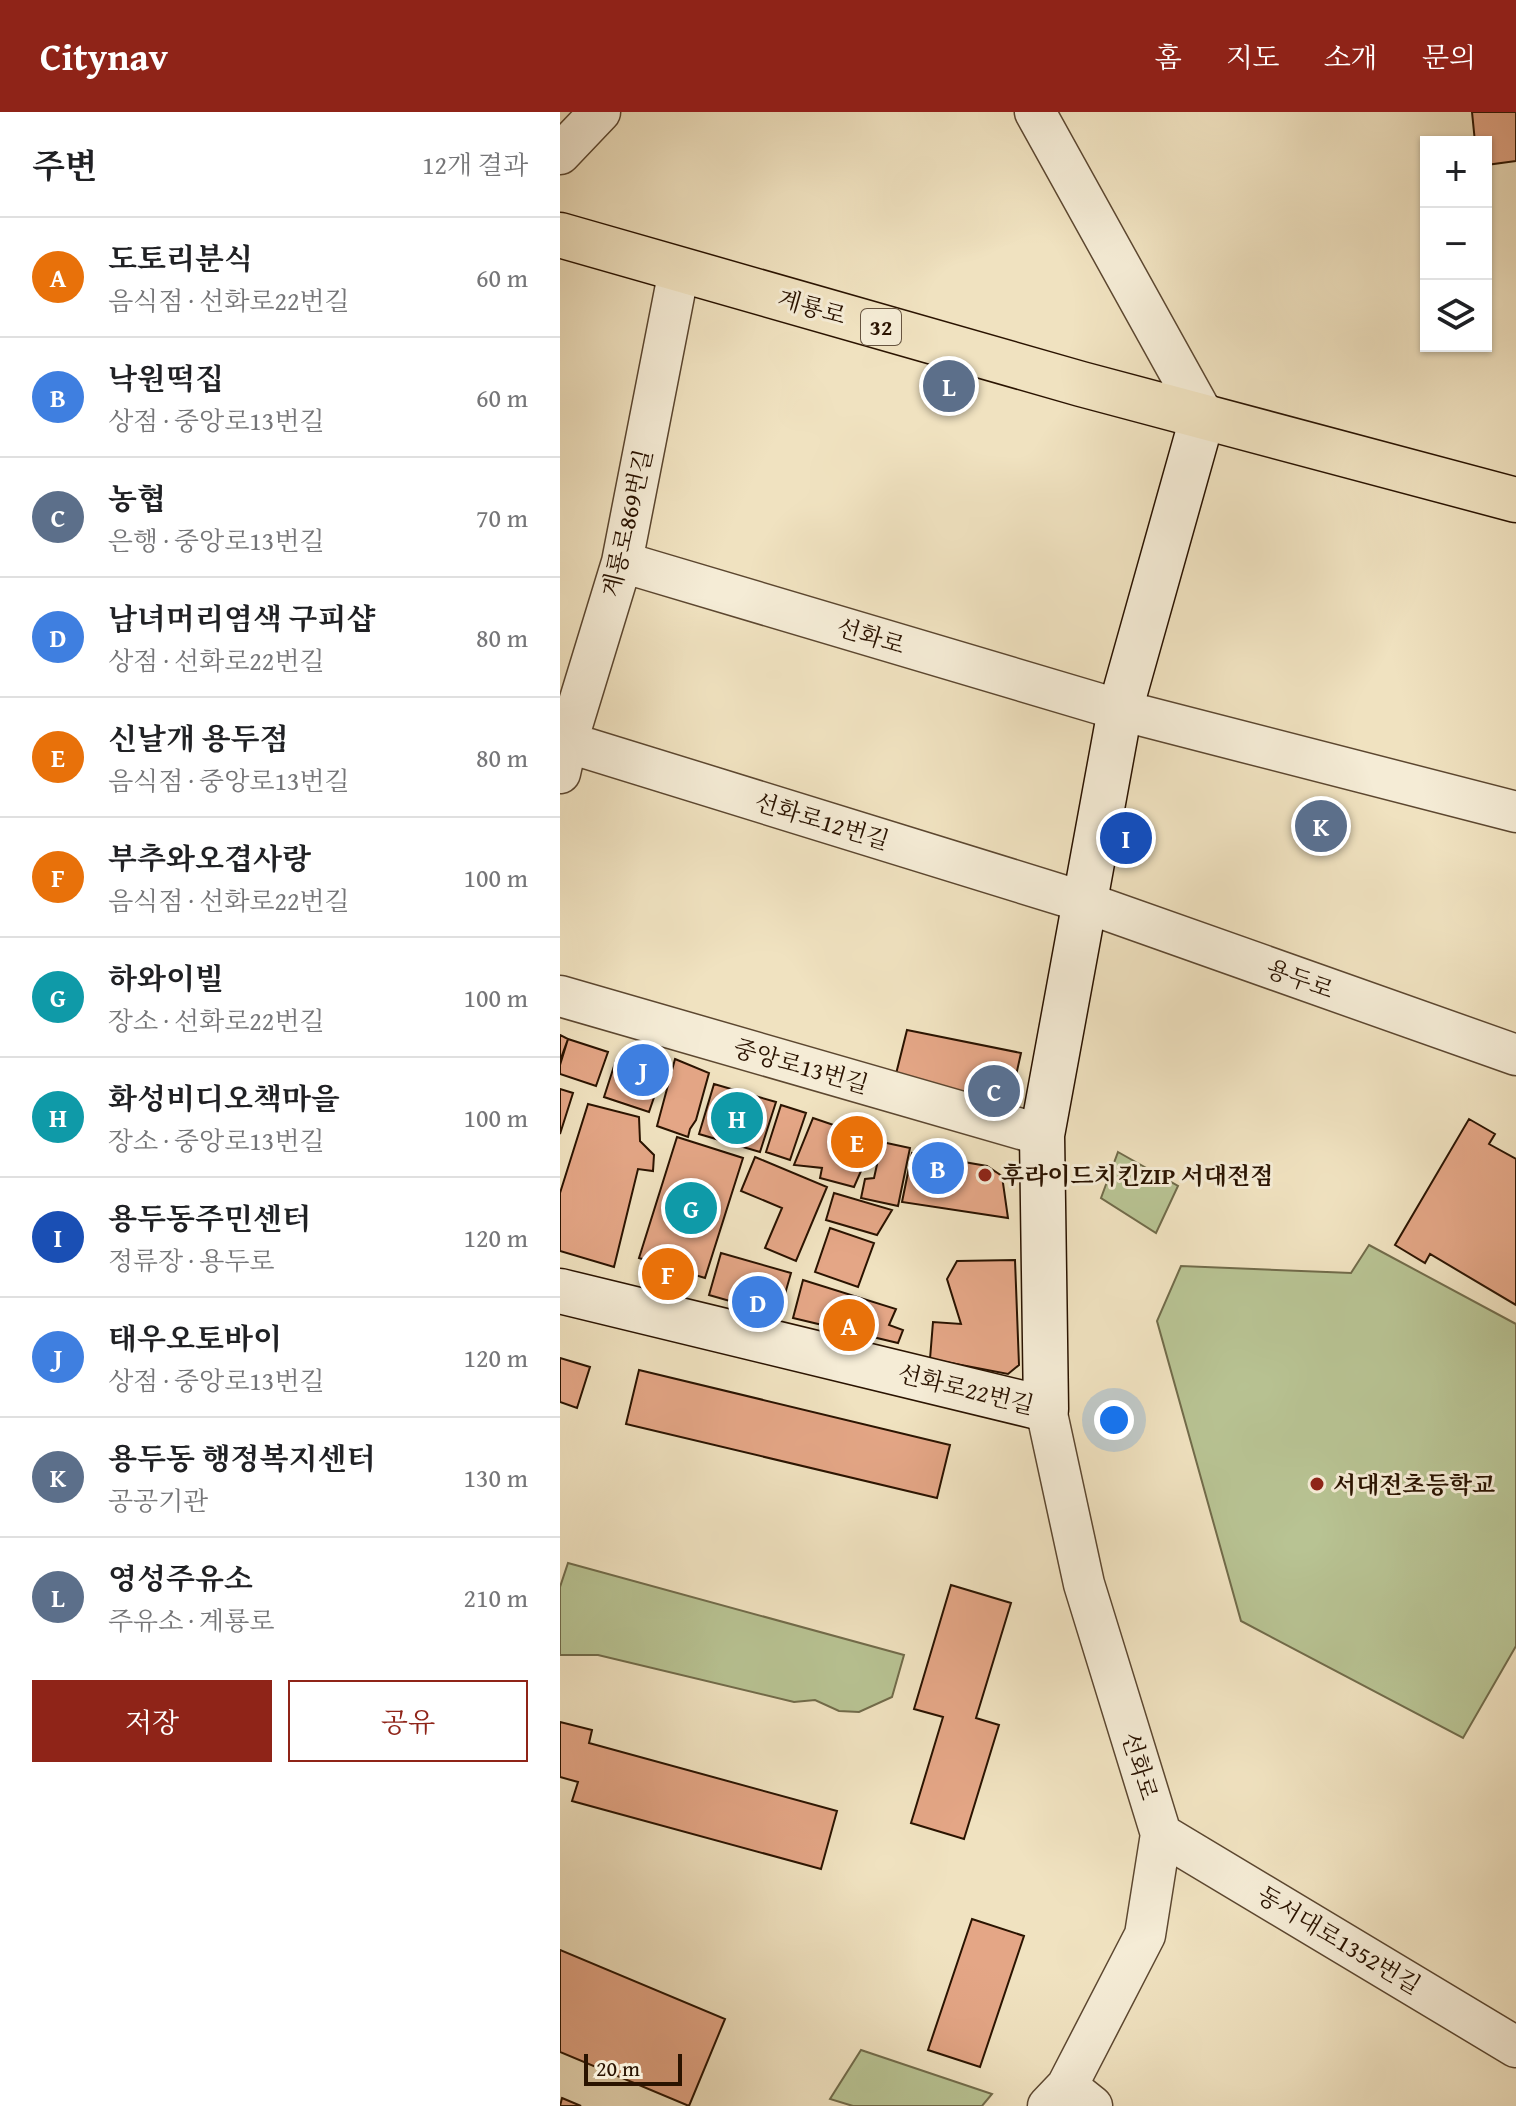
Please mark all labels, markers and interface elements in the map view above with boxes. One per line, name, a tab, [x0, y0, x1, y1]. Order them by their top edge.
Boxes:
text: Citynav	[40, 28, 168, 84]
text: 홈	[1155, 36, 1182, 77]
text: 지도	[1226, 36, 1280, 77]
text: 소개	[1324, 36, 1378, 77]
text: 문의	[1422, 36, 1476, 77]
map controls	[1420, 136, 1492, 352]
button: +	[1420, 136, 1492, 208]
text: 주변	[32, 141, 98, 190]
text: 12개 결과	[422, 145, 528, 184]
button: −	[1420, 208, 1492, 280]
text: 도토리분식	[108, 236, 253, 280]
text: A	[50, 258, 66, 297]
text: 60 m	[476, 258, 528, 297]
button: layers	[1420, 280, 1492, 352]
text: 음식점 · 선화로22번길	[108, 281, 350, 320]
street label: 계룡로	[774, 281, 850, 333]
road number: 32	[861, 309, 901, 345]
text: 낙원떡집	[108, 356, 224, 400]
pin: L	[923, 356, 975, 416]
text: B	[50, 378, 66, 417]
text: 60 m	[476, 378, 528, 417]
text: 상점 · 중앙로13번길	[108, 401, 325, 440]
street label: 계룡로869번길	[593, 446, 661, 600]
text: 농협	[108, 476, 166, 520]
text: C	[51, 498, 65, 537]
text: 70 m	[476, 498, 528, 537]
text: 은행 · 중앙로13번길	[108, 521, 325, 560]
text: 남녀머리염색 구피샵	[108, 596, 375, 640]
street label: 선화로	[833, 609, 909, 663]
text: D	[50, 618, 66, 657]
text: 80 m	[476, 618, 528, 657]
text: 상점 · 선화로22번길	[108, 641, 325, 680]
text: 신날개 용두점	[108, 716, 289, 760]
text: E	[51, 738, 65, 777]
text: 80 m	[476, 738, 528, 777]
text: 음식점 · 중앙로13번길	[108, 761, 350, 800]
street label: 선화로12번길	[750, 784, 894, 858]
pin: K	[1295, 796, 1347, 856]
pin: I	[1100, 808, 1152, 868]
text: 부추와오겹사랑	[108, 836, 311, 880]
text: F	[51, 858, 65, 897]
text: 100 m	[463, 858, 528, 897]
text: 음식점 · 선화로22번길	[108, 881, 350, 920]
street label: 용두로	[1261, 951, 1339, 1007]
text: 하와이빌	[108, 956, 224, 1000]
text: G	[50, 978, 66, 1017]
text: 100 m	[463, 978, 528, 1017]
text: 장소 · 선화로22번길	[108, 1001, 325, 1040]
street label: 중앙로13번길	[729, 1030, 873, 1102]
pin: J	[617, 1040, 669, 1100]
pin: C	[968, 1061, 1020, 1121]
text: 화성비디오책마을	[108, 1076, 340, 1120]
pin: H	[711, 1088, 763, 1148]
text: H	[49, 1098, 67, 1137]
text: 100 m	[463, 1098, 528, 1137]
pin: E	[831, 1112, 883, 1172]
text: 장소 · 중앙로13번길	[108, 1121, 325, 1160]
pin: B	[912, 1138, 964, 1198]
place label: 후라이드치킨ZIP 서대전점	[1001, 1158, 1273, 1193]
marker: 후라이드치킨ZIP 서대전점	[976, 1166, 994, 1184]
pin: G	[665, 1178, 717, 1238]
text: 용두동주민센터	[108, 1196, 311, 1240]
text: I	[54, 1218, 62, 1257]
text: 120 m	[463, 1218, 528, 1257]
text: 정류장 · 용두로	[108, 1241, 274, 1280]
pin: F	[642, 1244, 694, 1304]
pin: D	[732, 1272, 784, 1332]
pin: A	[823, 1295, 875, 1355]
text: 태우오토바이	[108, 1316, 282, 1360]
text: J	[54, 1338, 62, 1377]
text: 120 m	[463, 1338, 528, 1377]
street label: 선화로22번길	[894, 1355, 1038, 1423]
text: 상점 · 중앙로13번길	[108, 1361, 325, 1400]
your location	[1094, 1400, 1134, 1440]
text: 용두동 행정복지센터	[108, 1436, 375, 1480]
text: K	[50, 1458, 66, 1497]
text: 130 m	[463, 1458, 528, 1497]
place label: 서대전초등학교	[1333, 1467, 1495, 1502]
marker: 서대전초등학교	[1308, 1475, 1326, 1493]
text: 공공기관	[108, 1481, 208, 1520]
text: 영성주유소	[108, 1556, 253, 1600]
text: L	[51, 1578, 65, 1617]
text: 210 m	[463, 1578, 528, 1617]
text: 주유소 · 계룡로	[108, 1601, 274, 1640]
button: 저장	[32, 1680, 272, 1762]
button: 공유	[288, 1680, 528, 1762]
street label: 선화로	[1113, 1728, 1167, 1804]
street label: 동서대로1352번길	[1251, 1877, 1427, 2003]
scale bar	[584, 2050, 682, 2086]
text: 20 m	[596, 2052, 640, 2084]

